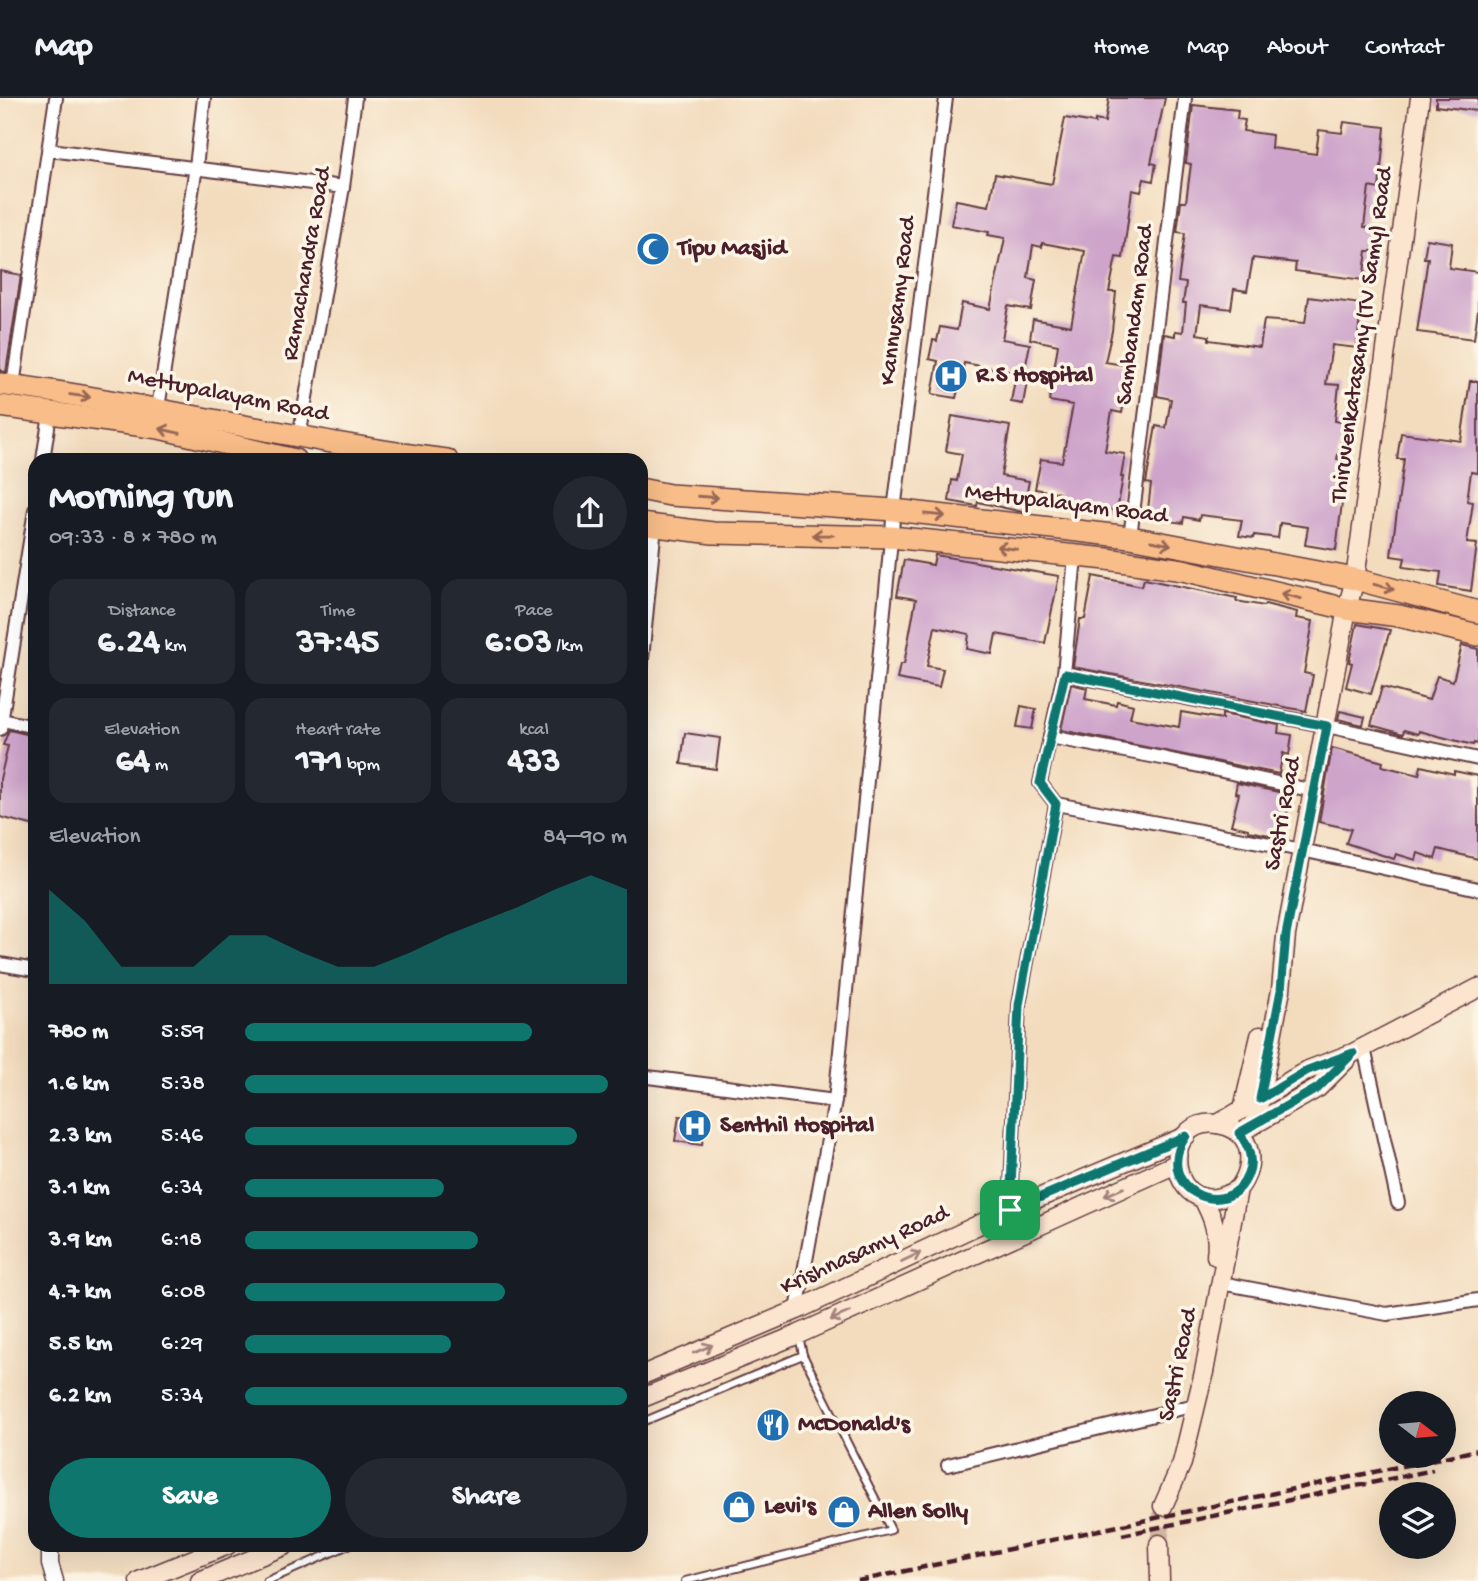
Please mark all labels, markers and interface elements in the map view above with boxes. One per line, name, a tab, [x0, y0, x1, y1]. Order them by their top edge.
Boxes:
text: Map	[35, 29, 92, 67]
text: Home	[1093, 34, 1149, 63]
text: Map	[1187, 34, 1229, 63]
text: About	[1267, 34, 1327, 63]
text: Contact	[1365, 34, 1443, 63]
street label: Ramachandra Road	[277, 163, 340, 363]
street label: Thiruvenkatasamy (TV Samy) Road	[1325, 163, 1401, 507]
street label: Kannusamy Road	[874, 213, 924, 387]
street label: Sambandam Road	[1111, 221, 1162, 407]
mosque icon: Tipu Masjid	[634, 230, 672, 268]
place label: Tipu Masjid	[676, 235, 789, 264]
hospital icon: R.S Hospital	[932, 357, 970, 395]
street label: Mettupalayam Road	[125, 362, 333, 430]
place label: R.S Hospital	[975, 362, 1093, 391]
one-way arrow	[68, 390, 91, 403]
one-way arrow	[159, 423, 181, 436]
button: share	[553, 476, 627, 550]
text: Morning run	[49, 477, 233, 521]
street label: Mettupalayam Road	[963, 478, 1171, 532]
one-way arrow	[696, 491, 719, 504]
one-way arrow	[923, 508, 946, 521]
text: 09:33 · 8 × 780 m	[49, 525, 217, 552]
one-way arrow	[811, 528, 834, 542]
one-way arrow	[1149, 537, 1172, 550]
one-way arrow	[996, 542, 1019, 555]
one-way arrow	[1372, 581, 1395, 594]
one-way arrow	[1281, 589, 1303, 602]
text: Distance	[108, 600, 176, 623]
text: Time	[321, 600, 355, 623]
text: Pace	[515, 600, 553, 623]
text: 6.24	[98, 623, 160, 664]
text: 37:45	[297, 623, 379, 664]
text: 6:03	[485, 623, 552, 664]
text: km	[160, 635, 186, 658]
text: /km	[552, 635, 583, 658]
text: Elevation	[104, 719, 180, 742]
text: Heart rate	[295, 719, 381, 742]
text: kcal	[519, 719, 549, 742]
text: 64	[116, 742, 150, 783]
text: 171	[296, 742, 343, 783]
text: 433	[508, 742, 560, 783]
street label: Sastri Road	[1259, 753, 1310, 873]
text: m	[150, 754, 168, 777]
text: bpm	[343, 754, 380, 777]
text: Elevation	[49, 824, 140, 851]
text: 84–90 m	[543, 824, 627, 851]
text: 780 m	[49, 1019, 108, 1046]
text: 5:59	[161, 1019, 204, 1046]
text: 1.6 km	[49, 1071, 109, 1098]
text: 5:38	[161, 1071, 205, 1098]
hospital icon: Senthil Hospital	[676, 1107, 714, 1145]
place label: Senthil Hospital	[720, 1112, 874, 1141]
text: 2.3 km	[49, 1123, 111, 1150]
text: 5:46	[161, 1123, 203, 1150]
text: 3.1 km	[49, 1175, 109, 1202]
text: 6:34	[161, 1175, 203, 1202]
pin	[980, 1180, 1040, 1240]
one-way arrow	[1104, 1186, 1125, 1199]
icon: arrive	[991, 1191, 1029, 1229]
street label: Krishnasamy Road	[776, 1198, 956, 1303]
text: 3.9 km	[49, 1227, 112, 1254]
text: 6:18	[161, 1227, 202, 1254]
one-way arrow	[900, 1249, 921, 1263]
text: 4.7 km	[49, 1279, 111, 1306]
text: 6:08	[161, 1279, 206, 1306]
street label: Sastri Road	[1153, 1304, 1206, 1424]
one-way arrow	[829, 1310, 851, 1323]
text: 5.5 km	[49, 1331, 112, 1358]
text: 6:29	[161, 1331, 203, 1358]
one-way arrow	[692, 1342, 714, 1355]
text: 6.2 km	[49, 1383, 111, 1410]
text: 5:34	[161, 1383, 203, 1410]
north arrow	[1379, 1391, 1456, 1468]
map controls	[1379, 1391, 1456, 1559]
restaurant icon: McDonald's	[754, 1406, 792, 1444]
place label: McDonald's	[798, 1411, 911, 1440]
button: Save	[49, 1458, 331, 1538]
button: Share	[345, 1458, 627, 1538]
button: layers	[1379, 1482, 1456, 1559]
shop icon: Levi's	[720, 1488, 758, 1526]
place label: Levi's	[764, 1493, 817, 1522]
shop icon: Allen Solly	[825, 1493, 863, 1531]
place label: Allen Solly	[867, 1498, 968, 1527]

